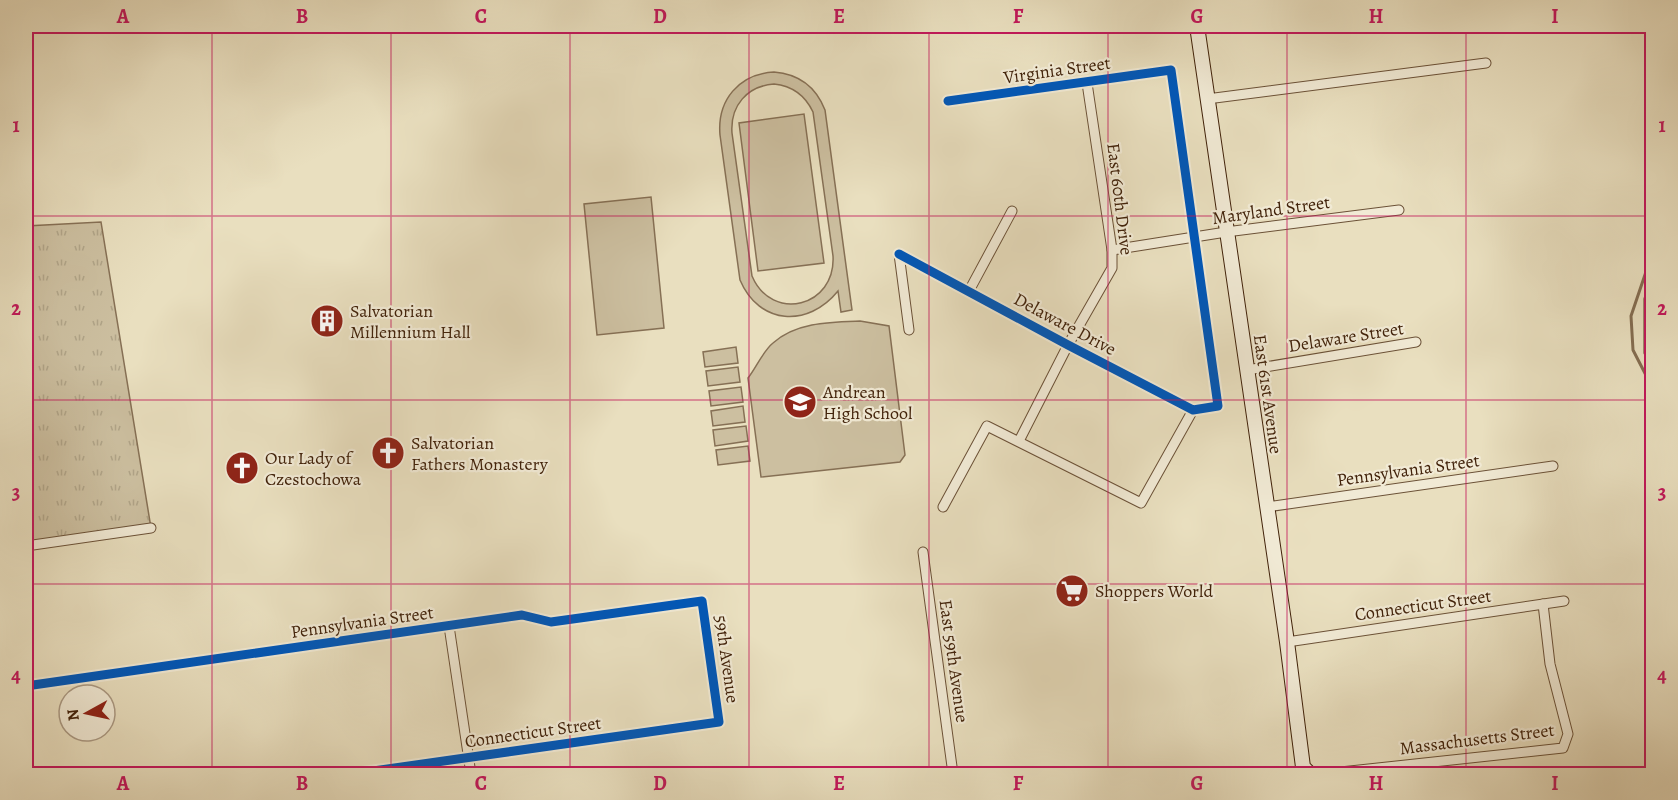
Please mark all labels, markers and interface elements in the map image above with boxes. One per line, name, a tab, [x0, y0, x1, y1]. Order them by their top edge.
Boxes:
text: A	[116, 3, 130, 30]
text: B	[296, 3, 308, 30]
text: C	[475, 3, 487, 30]
text: D	[653, 3, 667, 30]
text: E	[833, 3, 845, 30]
text: F	[1013, 3, 1024, 30]
text: G	[1190, 3, 1204, 30]
text: H	[1369, 3, 1384, 30]
text: I	[1551, 3, 1559, 30]
street label: Virginia Street	[1001, 51, 1112, 90]
text: 1	[12, 112, 20, 139]
text: 1	[1658, 112, 1666, 139]
street label: East 60th Drive	[1101, 142, 1139, 256]
street label: Maryland Street	[1211, 190, 1332, 230]
street label: Delaware Drive	[1010, 287, 1120, 361]
text: 2	[11, 295, 21, 322]
text: 2	[1657, 295, 1667, 322]
place label: Salvatorian Millennium Hall	[350, 299, 471, 344]
building icon: Salvatorian Millennium Hall	[309, 303, 345, 339]
street label: Delaware Street	[1287, 316, 1405, 358]
street label: East 61st Avenue	[1248, 333, 1288, 455]
place label: Andrean High School	[822, 380, 913, 425]
school or university icon: Andrean High School	[782, 384, 818, 420]
place label: Salvatorian Fathers Monastery	[411, 431, 549, 476]
church icon: Salvatorian Fathers Monastery	[370, 435, 406, 471]
place label: Our Lady of Czestochowa	[265, 446, 362, 491]
street label: Pennsylvania Street	[1335, 448, 1481, 492]
church icon: Our Lady of Czestochowa	[224, 450, 260, 486]
text: 3	[12, 479, 20, 506]
text: 3	[1658, 479, 1666, 506]
supermarket icon: Shoppers World	[1054, 573, 1090, 609]
place label: Shoppers World	[1095, 579, 1213, 603]
street label: Connecticut Street	[1353, 584, 1493, 626]
street label: East 59th Avenue	[933, 598, 975, 724]
street label: Pennsylvania Street	[289, 600, 435, 644]
street label: 59th Avenue	[709, 613, 745, 705]
text: 4	[11, 662, 21, 689]
text: 4	[1657, 662, 1667, 689]
north arrow	[57, 683, 117, 743]
text: N	[61, 707, 85, 722]
street label: Connecticut Street	[463, 711, 603, 753]
street label: Massachusetts Street	[1398, 718, 1556, 760]
text: A	[116, 770, 130, 797]
text: B	[296, 770, 308, 797]
text: C	[475, 770, 487, 797]
text: D	[653, 770, 667, 797]
text: E	[833, 770, 845, 797]
text: F	[1013, 770, 1024, 797]
text: G	[1190, 770, 1204, 797]
text: H	[1369, 770, 1384, 797]
text: I	[1551, 770, 1559, 797]

